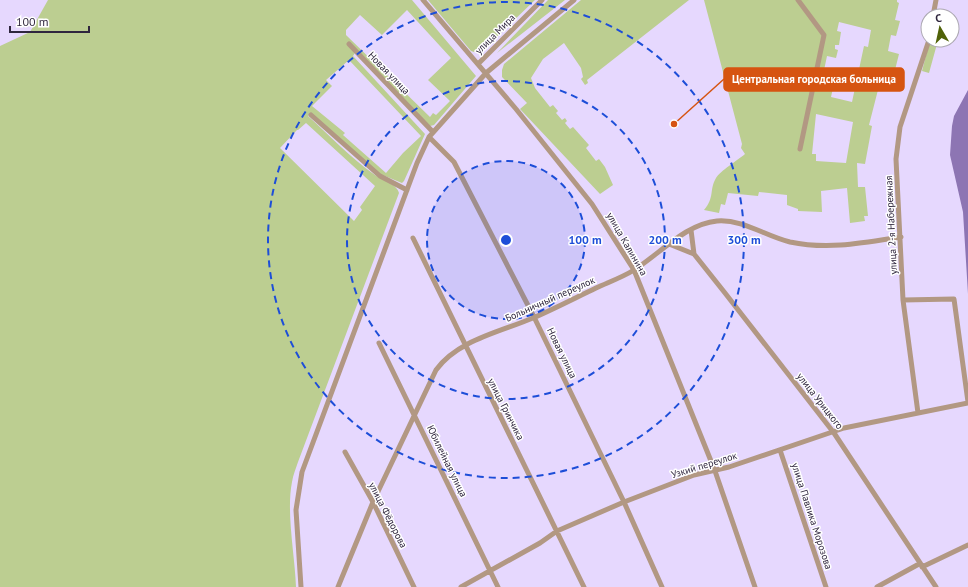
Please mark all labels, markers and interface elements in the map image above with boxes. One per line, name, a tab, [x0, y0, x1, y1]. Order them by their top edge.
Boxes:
scale bar	[10, 8, 89, 34]
north arrow	[920, 8, 960, 48]
street label: улица Мира	[472, 11, 518, 57]
text: С	[934, 11, 943, 26]
text: 100 m	[16, 14, 49, 29]
street label: Новая улица	[365, 49, 413, 97]
callout: Центральная городская больница	[724, 68, 904, 91]
text: Центральная городская больница	[732, 72, 896, 86]
street label: улица 2-я Набережная	[882, 175, 900, 275]
street label: улица Калинина	[604, 210, 650, 278]
text: 100 m	[568, 232, 602, 247]
text: 200 m	[648, 232, 682, 247]
text: 300 m	[727, 232, 761, 247]
centre of rings	[499, 233, 513, 247]
street label: Больничный переулок	[503, 273, 597, 325]
street label: Новая улица	[544, 325, 580, 381]
street label: улица Урицкого	[794, 370, 846, 432]
street label: улица Гринчика	[485, 376, 527, 442]
street label: Юбилейная улица	[424, 423, 470, 499]
street label: Узкий переулок	[669, 449, 739, 481]
street label: улица Павлика Морозова	[789, 461, 835, 571]
street label: улица Фёдорова	[366, 480, 410, 550]

